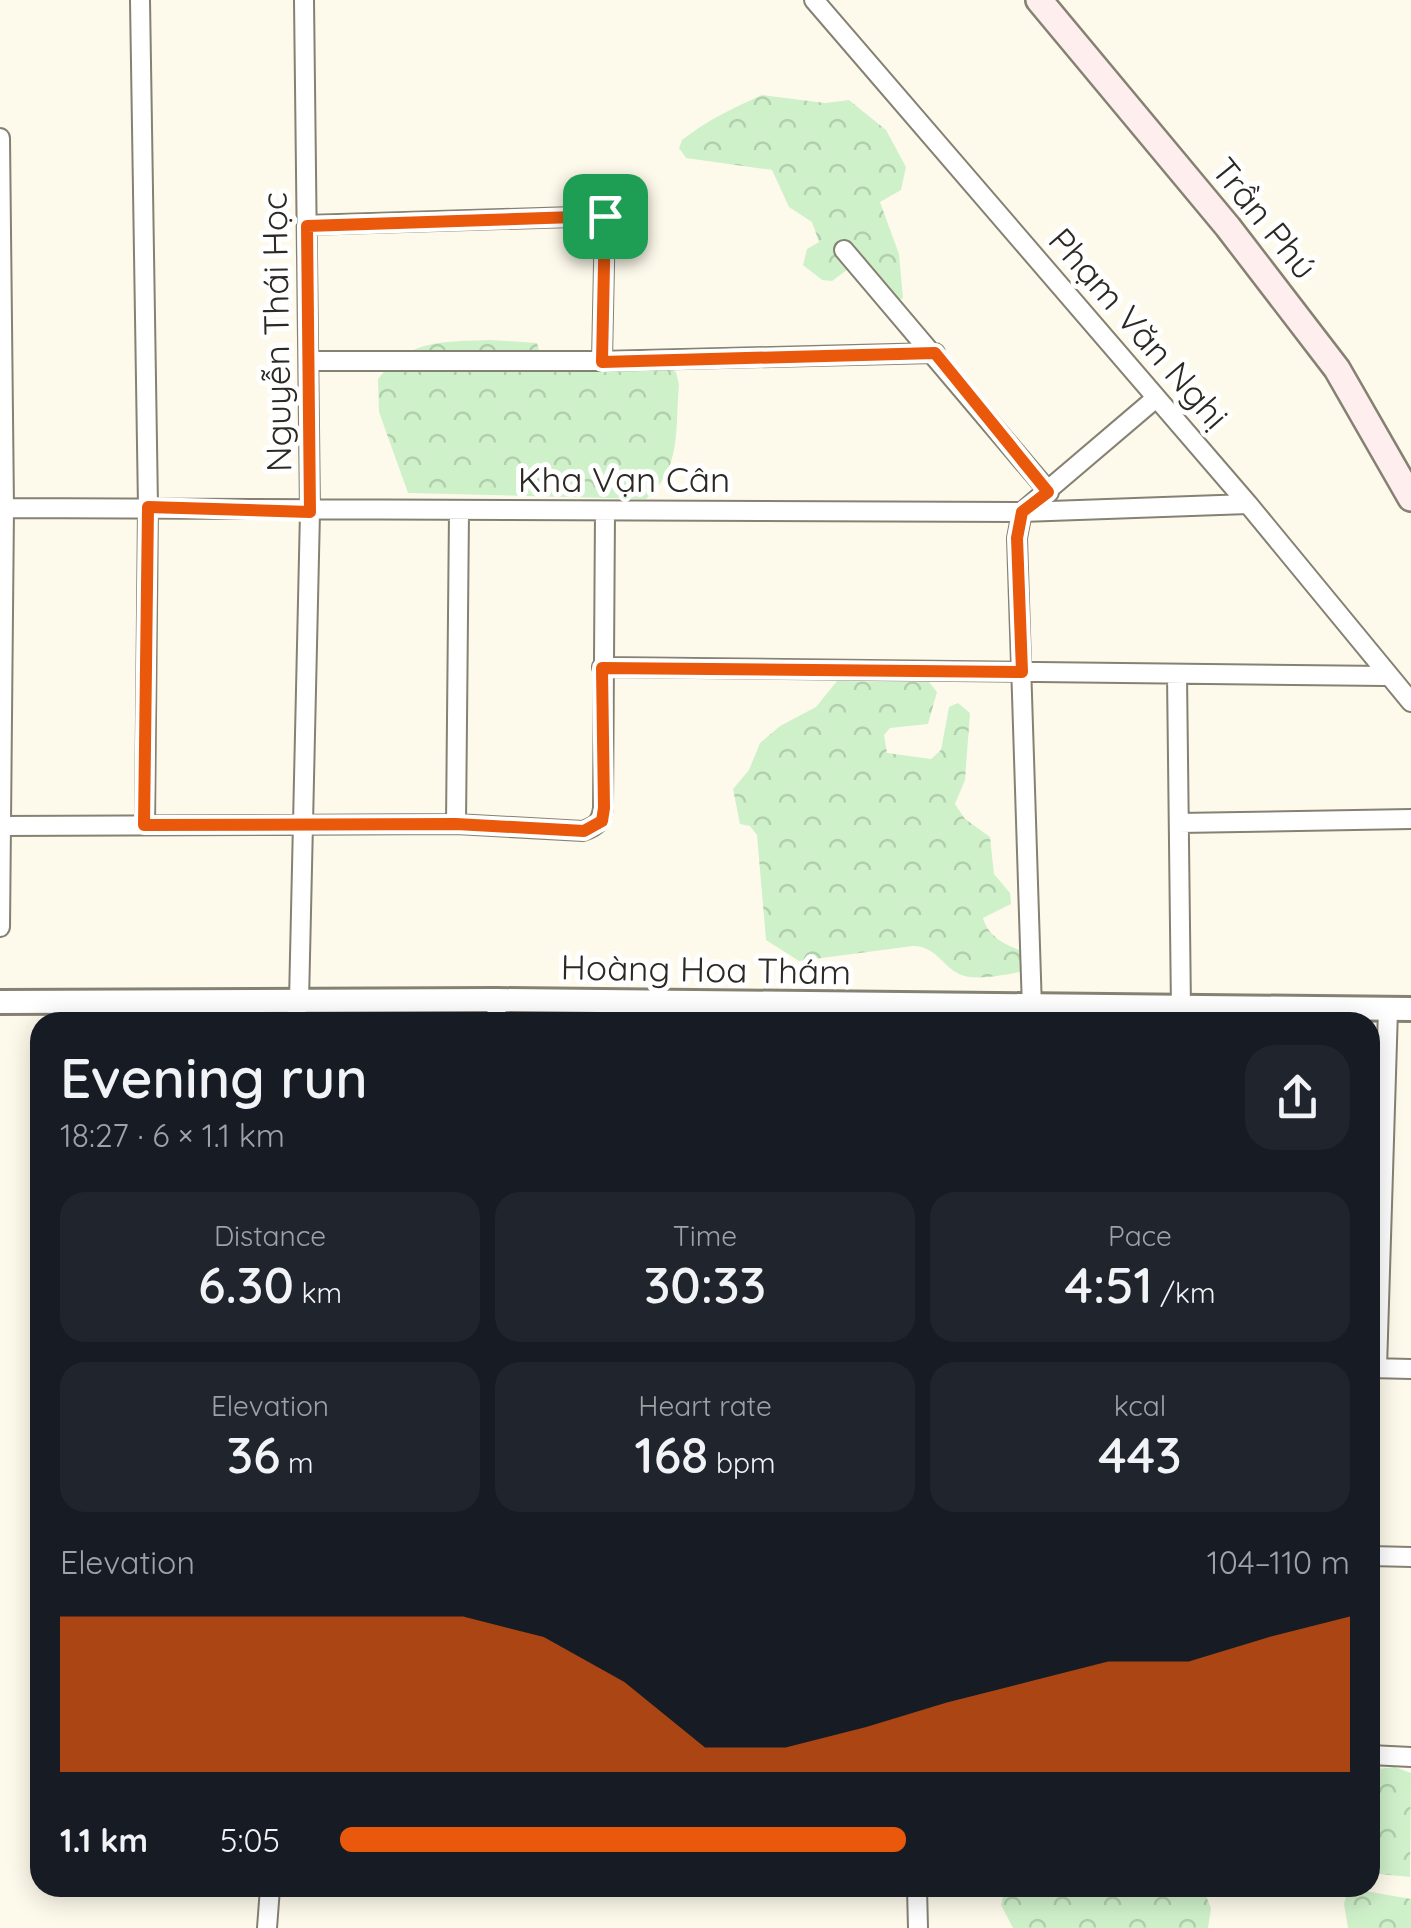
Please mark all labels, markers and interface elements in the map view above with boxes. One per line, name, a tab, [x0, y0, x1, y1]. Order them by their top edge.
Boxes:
street label: Trần Phú	[1203, 148, 1327, 288]
pin	[563, 174, 648, 259]
icon: arrive	[578, 189, 633, 244]
street label: Nguyễn Thái Học	[252, 192, 300, 472]
street label: Phạm Văn Nghị	[1040, 218, 1238, 438]
street label: Kha Vạn Cân	[518, 457, 730, 501]
street label: Hoàng Hoa Thám	[560, 944, 852, 994]
text: Evening run	[60, 1043, 368, 1112]
button: share	[1245, 1045, 1350, 1150]
text: 18:27 · 6 × 1.1 km	[60, 1115, 285, 1155]
text: Distance	[214, 1218, 326, 1253]
text: Time	[673, 1218, 737, 1253]
text: Pace	[1108, 1218, 1172, 1253]
text: 6.30	[198, 1253, 294, 1316]
text: 30:33	[644, 1253, 766, 1316]
text: 4:51	[1065, 1253, 1153, 1316]
text: km	[294, 1275, 342, 1310]
text: /km	[1153, 1275, 1215, 1310]
text: Elevation	[211, 1388, 329, 1423]
text: Heart rate	[638, 1388, 772, 1423]
text: kcal	[1114, 1388, 1166, 1423]
text: 36	[226, 1423, 280, 1486]
text: 168	[635, 1423, 708, 1486]
text: 443	[1098, 1423, 1182, 1486]
text: m	[280, 1445, 314, 1480]
text: bpm	[708, 1445, 775, 1480]
text: Elevation	[60, 1542, 195, 1582]
text: 104–110 m	[1207, 1542, 1350, 1582]
text: 1.1 km	[60, 1820, 148, 1860]
text: 5:05	[220, 1820, 280, 1860]

